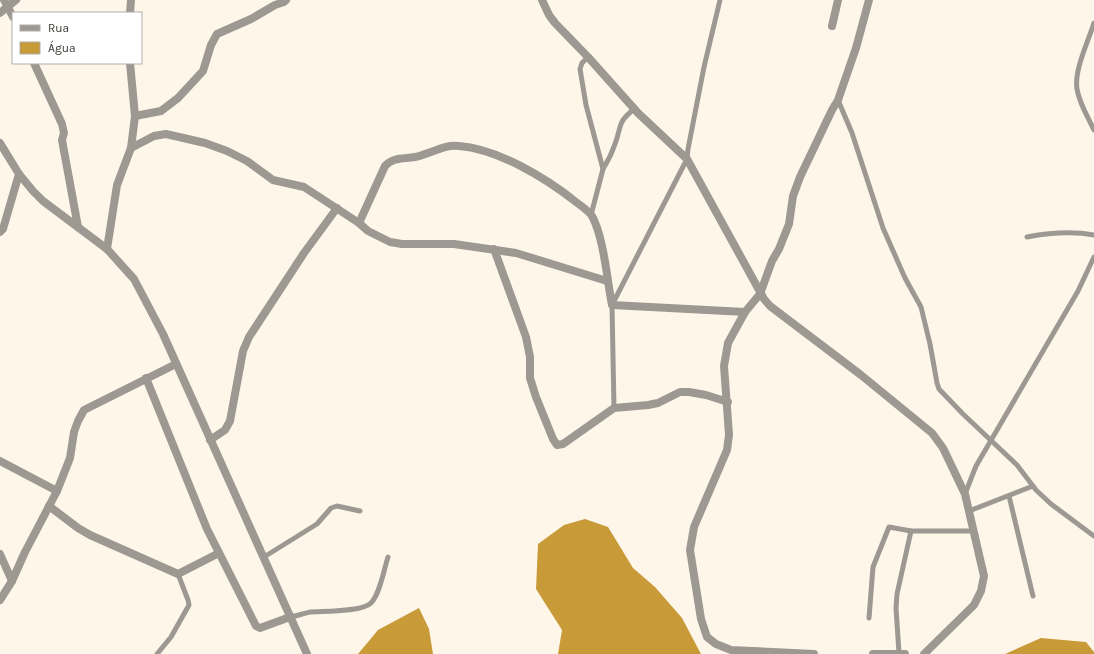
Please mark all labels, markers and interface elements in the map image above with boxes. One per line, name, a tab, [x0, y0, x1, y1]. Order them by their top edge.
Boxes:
legend	[12, 12, 142, 64]
text: Rua	[48, 21, 69, 35]
text: Água	[48, 40, 76, 55]

